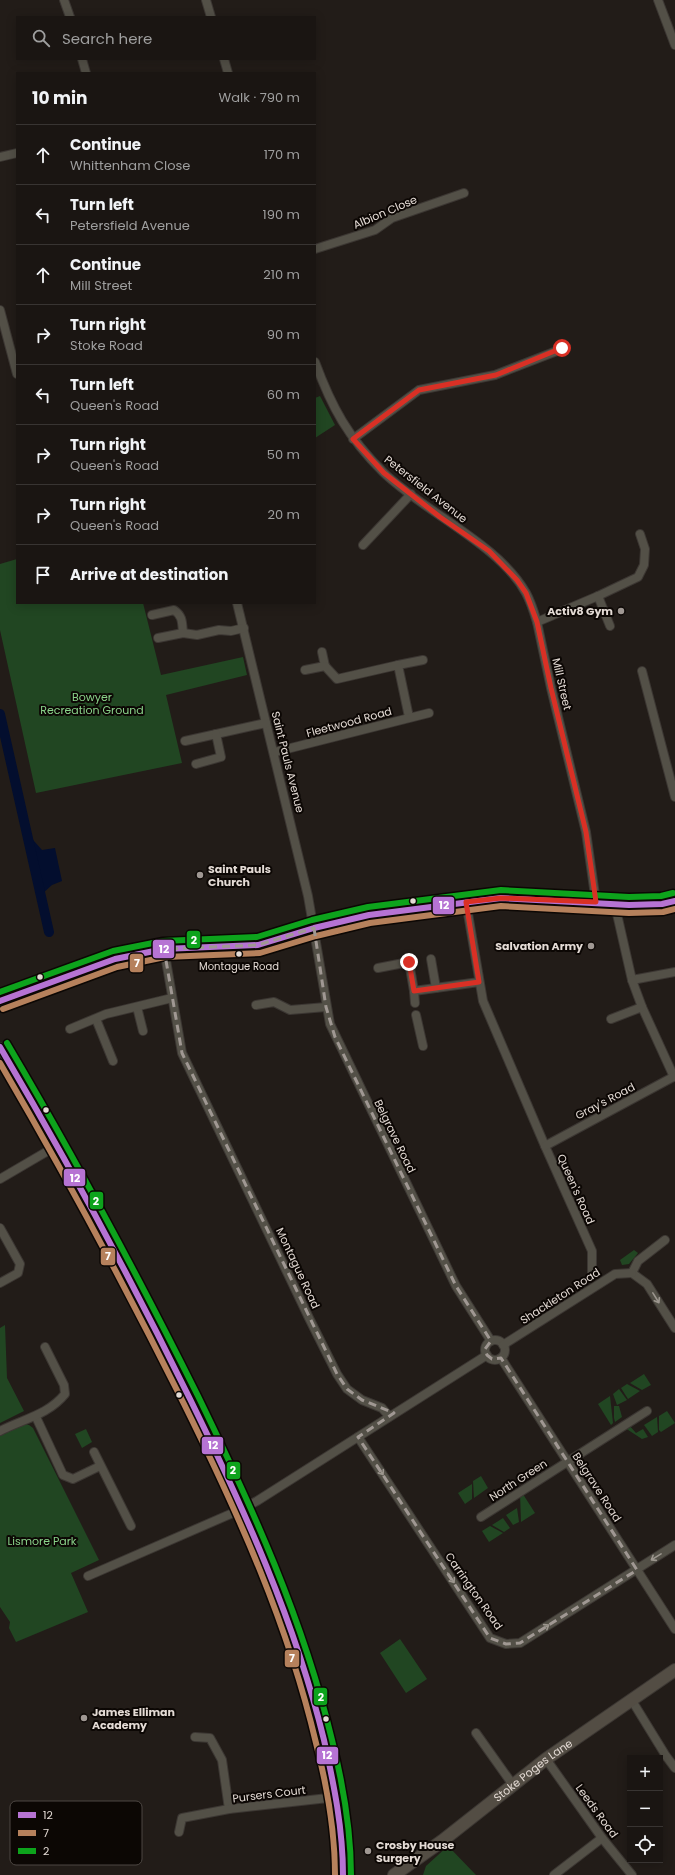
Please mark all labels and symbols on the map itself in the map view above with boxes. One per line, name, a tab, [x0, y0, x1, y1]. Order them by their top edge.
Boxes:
street label: Albion Close	[351, 191, 420, 233]
route start	[553, 339, 571, 357]
street label: Petersfield Avenue	[381, 451, 471, 527]
place label: Activ8 Gym	[547, 603, 613, 619]
marker: Activ8 Gym	[616, 606, 626, 616]
street label: Mill Street	[548, 657, 576, 711]
park label: Bowyer Recreation Ground	[40, 689, 144, 718]
street label: Fleetwood Road	[304, 703, 394, 741]
street label: Saint Pauls Avenue	[268, 710, 308, 815]
place label: Saint Pauls Church	[208, 861, 271, 890]
marker: Saint Pauls Church	[195, 870, 205, 880]
unlabelled marker	[408, 896, 418, 906]
line badge: 12	[432, 896, 455, 915]
text: 12	[439, 897, 449, 913]
line badge: 2	[186, 930, 201, 949]
text: 2	[191, 932, 197, 948]
place label: Salvation Army	[495, 938, 583, 954]
line badge: 12	[152, 939, 175, 959]
text: 12	[159, 941, 169, 957]
marker: Salvation Army	[586, 941, 596, 951]
marker: Montague Road	[234, 949, 244, 959]
line badge: 7	[129, 953, 144, 973]
route end	[400, 953, 418, 971]
text: 7	[134, 955, 140, 971]
place label: Montague Road	[199, 959, 279, 974]
unlabelled marker	[35, 972, 45, 982]
street label: Gray's Road	[572, 1079, 638, 1123]
street label: Belgrave Road	[370, 1097, 420, 1175]
unlabelled marker	[41, 1105, 51, 1115]
street label: Queen's Road	[553, 1151, 599, 1227]
line badge: 12	[63, 1168, 86, 1187]
text: 12	[70, 1170, 80, 1186]
line badge: 2	[89, 1191, 104, 1210]
text: 2	[93, 1193, 99, 1209]
street label: Montague Road	[272, 1225, 324, 1311]
line badge: 7	[100, 1247, 116, 1266]
text: 7	[105, 1248, 111, 1264]
street label: Shackleton Road	[517, 1264, 603, 1328]
one-way arrow	[652, 1292, 660, 1303]
unlabelled marker	[174, 1390, 184, 1400]
line badge: 12	[201, 1436, 224, 1455]
text: 12	[208, 1437, 218, 1453]
street label: Belgrave Road	[569, 1449, 625, 1525]
street label: North Green	[486, 1455, 550, 1505]
line badge: 2	[226, 1461, 241, 1480]
text: 2	[230, 1462, 236, 1478]
one-way arrow	[376, 1464, 384, 1475]
park label: Lismore Park	[7, 1533, 77, 1549]
street label: Carrington Road	[441, 1549, 507, 1633]
one-way arrow	[650, 1554, 662, 1562]
one-way arrow	[447, 1573, 455, 1584]
one-way arrow	[538, 1624, 549, 1632]
line badge: 7	[284, 1649, 300, 1668]
text: 7	[289, 1650, 295, 1666]
line badge: 2	[313, 1687, 328, 1706]
text: 2	[318, 1689, 324, 1705]
place label: James Elliman Academy	[92, 1704, 175, 1733]
marker: James Elliman Academy	[79, 1713, 89, 1723]
unlabelled marker	[321, 1714, 331, 1724]
street label: Stoke Poges Lane	[490, 1735, 576, 1806]
line badge: 12	[316, 1746, 339, 1765]
text: 12	[322, 1747, 332, 1763]
street label: Leeds Road	[572, 1781, 622, 1841]
street label: Pursers Court	[232, 1782, 306, 1806]
legend	[10, 1801, 142, 1865]
text: 12	[43, 1807, 53, 1823]
text: 7	[43, 1825, 49, 1841]
place label: Crosby House Surgery	[376, 1837, 455, 1866]
text: 2	[43, 1843, 49, 1859]
marker: Crosby House Surgery	[363, 1846, 373, 1856]

